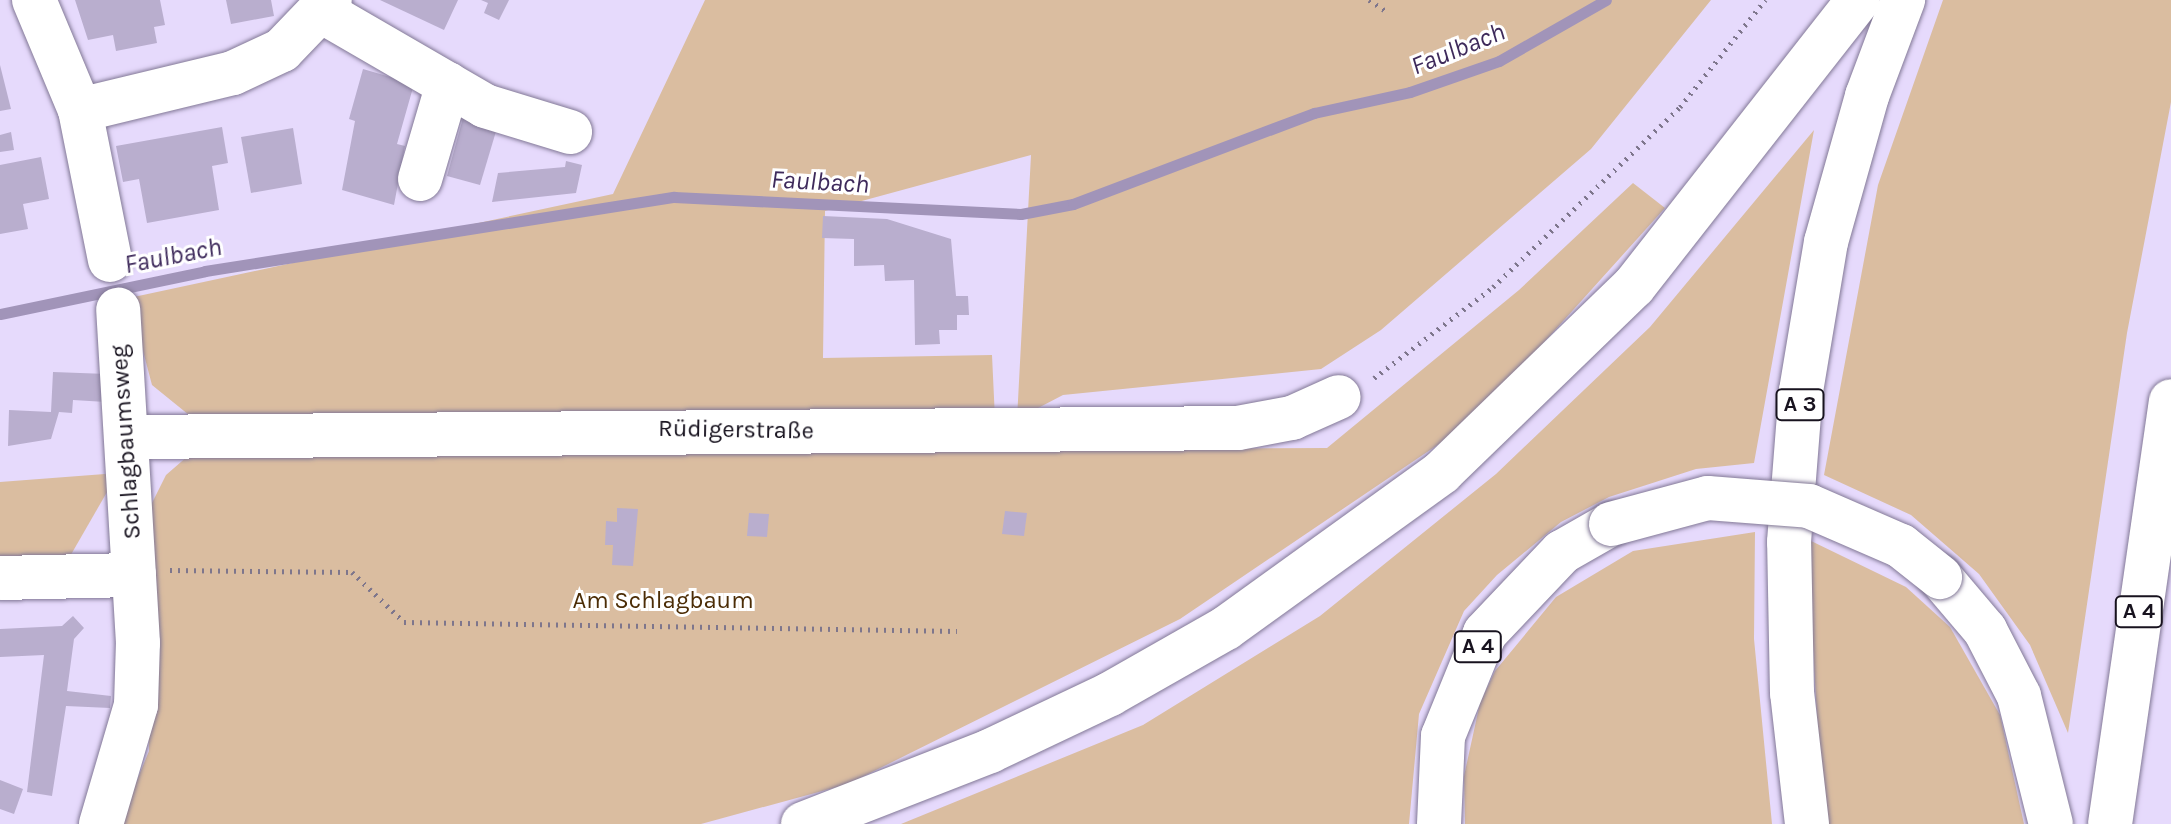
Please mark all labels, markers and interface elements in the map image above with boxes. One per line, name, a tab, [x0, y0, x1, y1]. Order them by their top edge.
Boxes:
water label: Faulbach	[1406, 16, 1510, 82]
water label: Faulbach	[770, 164, 870, 200]
water label: Faulbach	[122, 231, 224, 281]
street label: Schlagbaumsweg	[105, 344, 147, 540]
road number: A 3	[1774, 387, 1826, 423]
street label: Rüdigerstraße	[658, 414, 814, 446]
park label: Am Schlagbaum	[572, 587, 754, 615]
road number: A 4	[2113, 594, 2165, 630]
road number: A 4	[1452, 629, 1504, 665]

